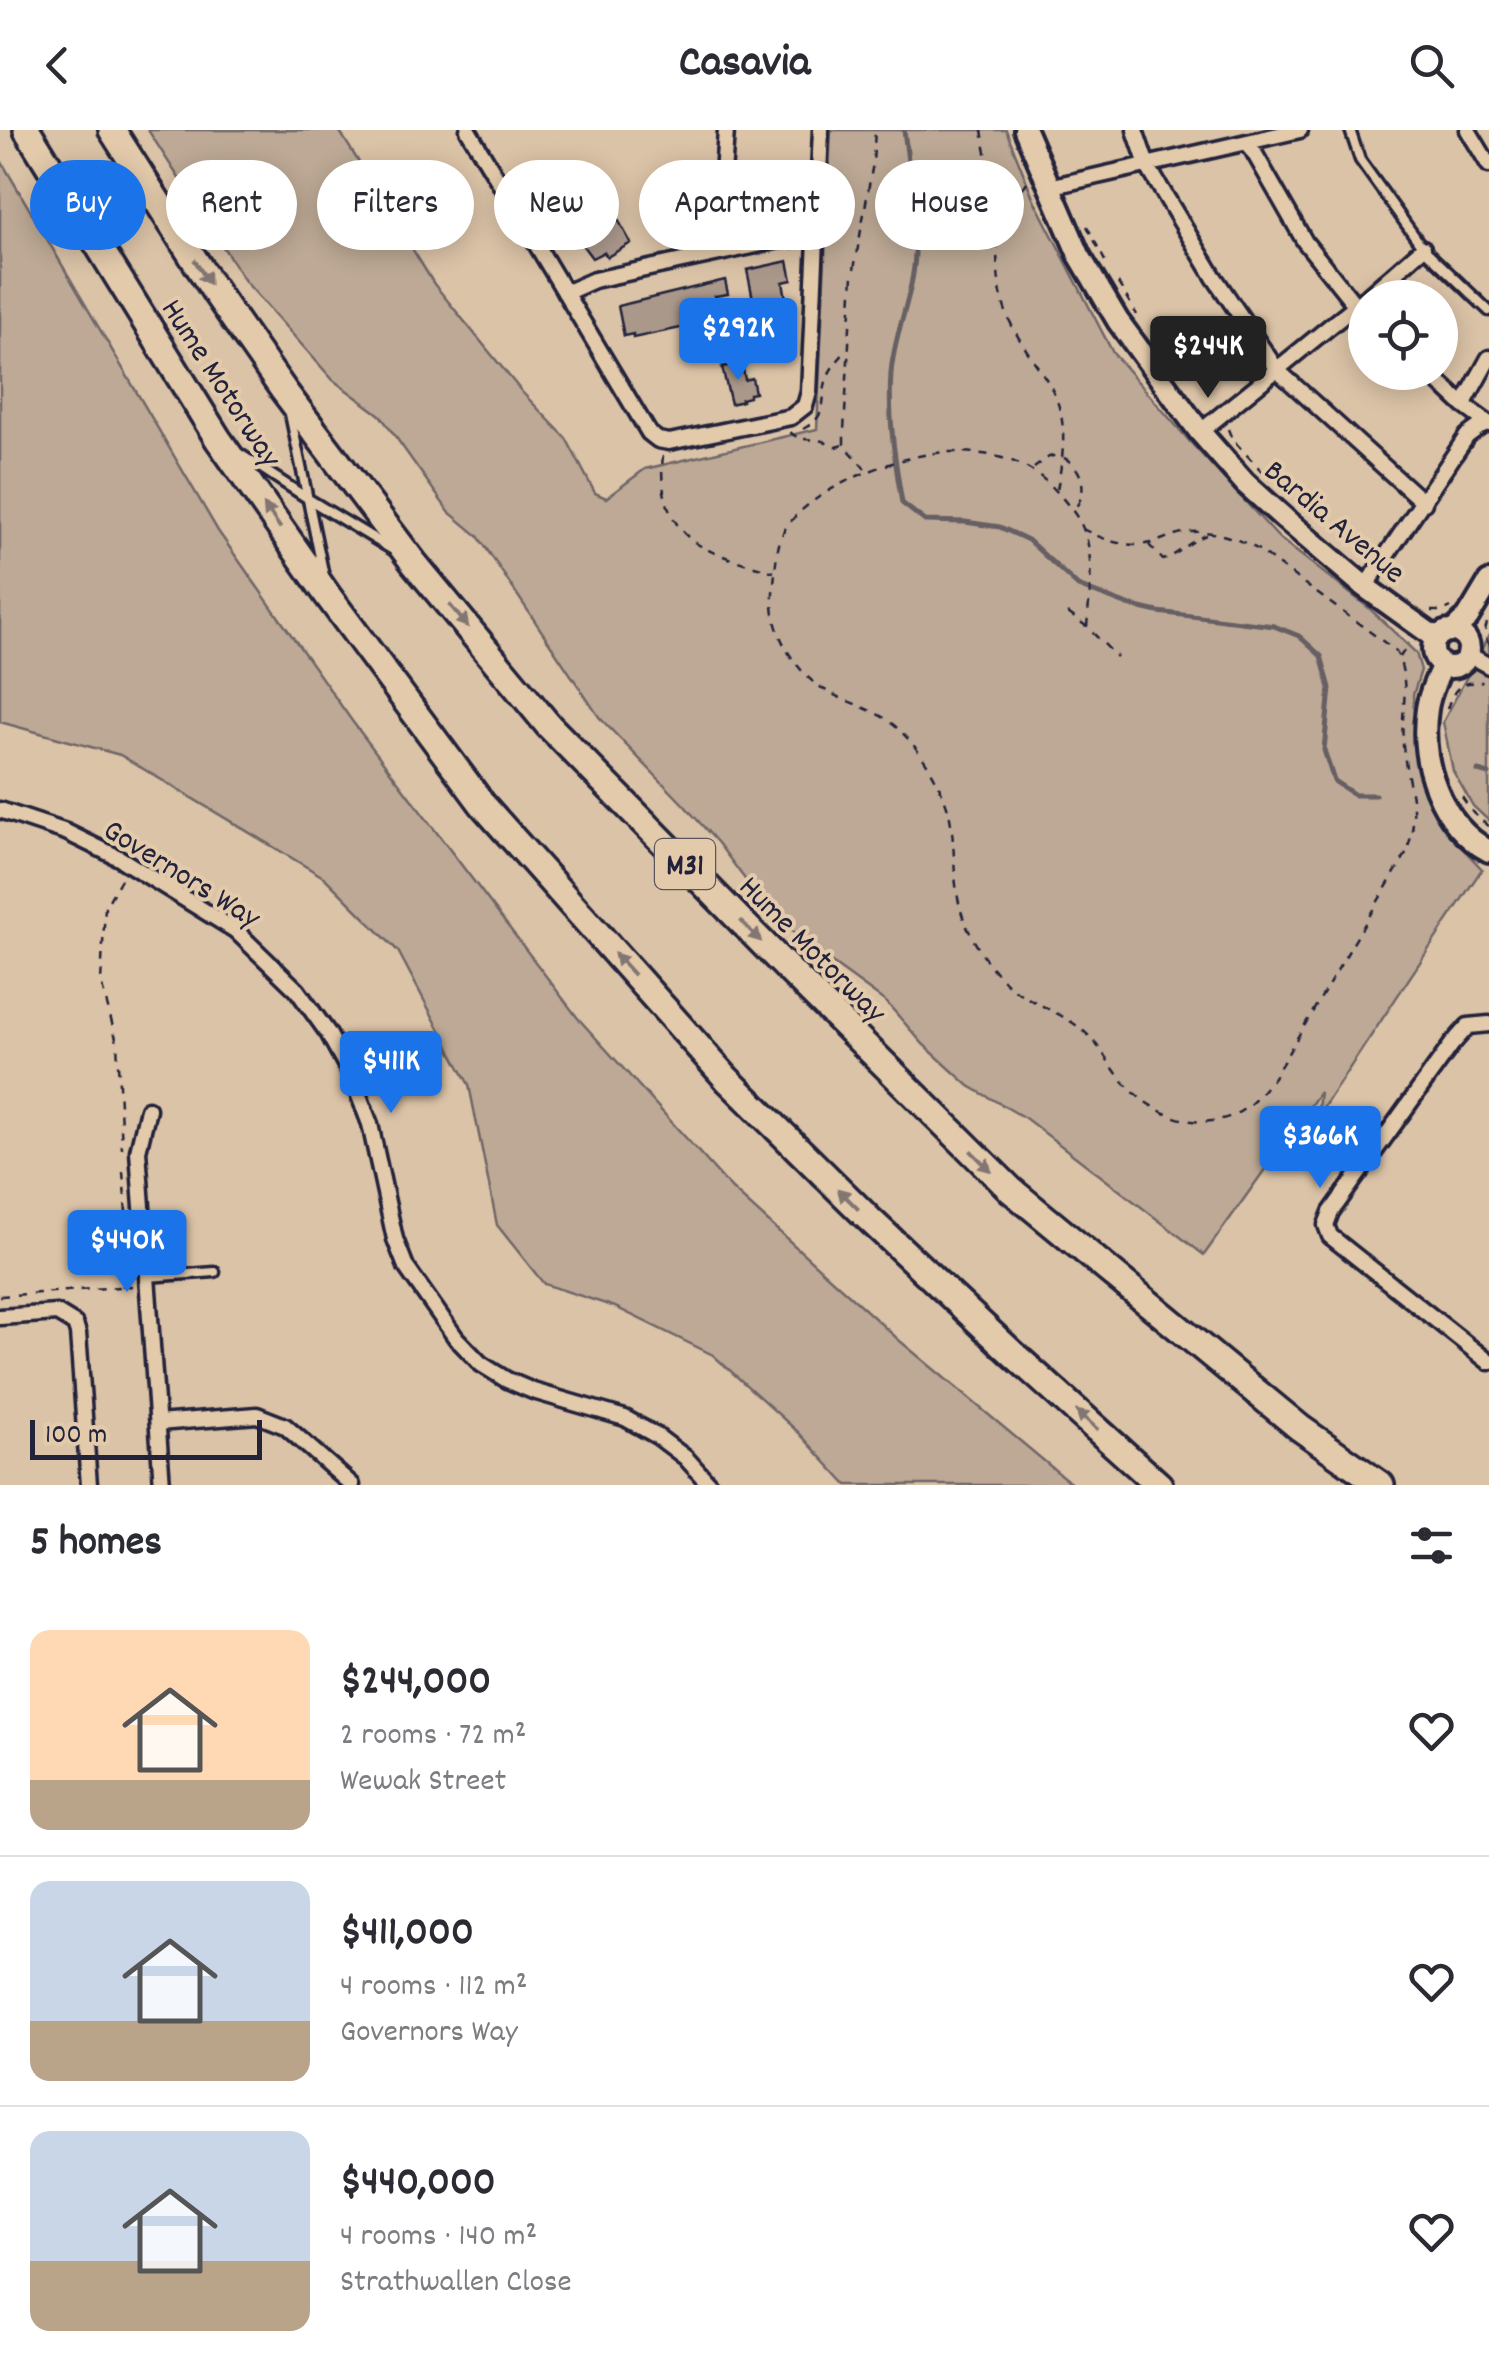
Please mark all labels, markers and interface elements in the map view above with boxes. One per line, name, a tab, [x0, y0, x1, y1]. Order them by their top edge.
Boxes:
text: Casavia	[679, 33, 810, 97]
icon: back	[30, 38, 85, 93]
icon: search	[1404, 38, 1459, 93]
chip: Buy	[30, 160, 146, 250]
chip: Rent	[166, 160, 297, 250]
chip: Filters	[317, 160, 474, 250]
chip: New	[494, 160, 619, 250]
chip: Apartment	[639, 160, 855, 250]
chip: House	[875, 160, 1024, 250]
one-way arrow	[192, 258, 211, 285]
map controls	[1348, 280, 1458, 390]
button: locate	[1348, 280, 1458, 390]
street label: Hume Motorway	[147, 291, 291, 479]
pin: $292K	[668, 298, 808, 383]
text: $292K	[701, 307, 775, 353]
pin: $244K	[1138, 316, 1278, 401]
text: $244K	[1172, 325, 1244, 371]
street label: Bardia Avenue	[1252, 451, 1414, 597]
one-way arrow	[263, 503, 282, 530]
one-way arrow	[447, 604, 469, 629]
street label: Governors Way	[93, 810, 269, 943]
road number: M31	[655, 839, 715, 889]
street label: Hume Motorway	[726, 867, 896, 1037]
one-way arrow	[739, 919, 762, 943]
one-way arrow	[614, 951, 636, 976]
pin: $411K	[321, 1031, 461, 1116]
text: $411K	[362, 1040, 420, 1086]
pin: $366K	[1250, 1106, 1390, 1191]
text: $366K	[1282, 1115, 1358, 1161]
one-way arrow	[969, 1148, 992, 1172]
one-way arrow	[837, 1188, 861, 1211]
pin: $440K	[57, 1210, 197, 1295]
text: $440K	[89, 1219, 165, 1265]
one-way arrow	[1075, 1409, 1099, 1432]
scale bar	[30, 1415, 262, 1460]
text: 100 m	[45, 1417, 107, 1457]
text: 5 homes	[30, 1515, 162, 1575]
icon: filters	[1404, 1518, 1459, 1573]
text: $244,000	[340, 1654, 491, 1714]
icon: home	[110, 1670, 230, 1790]
icon: heart	[1404, 1703, 1459, 1758]
text: 2 rooms · 72 m²	[340, 1714, 526, 1760]
text: Wewak Street	[340, 1760, 506, 1806]
text: $411,000	[340, 1905, 474, 1965]
icon: home	[110, 1921, 230, 2041]
icon: heart	[1404, 1954, 1459, 2009]
text: 4 rooms · 112 m²	[340, 1965, 527, 2011]
text: Governors Way	[340, 2011, 518, 2057]
text: $440,000	[340, 2155, 496, 2215]
icon: home	[110, 2171, 230, 2291]
icon: heart	[1404, 2204, 1459, 2259]
text: 4 rooms · 140 m²	[340, 2215, 537, 2261]
text: Strathwallen Close	[340, 2261, 572, 2307]

